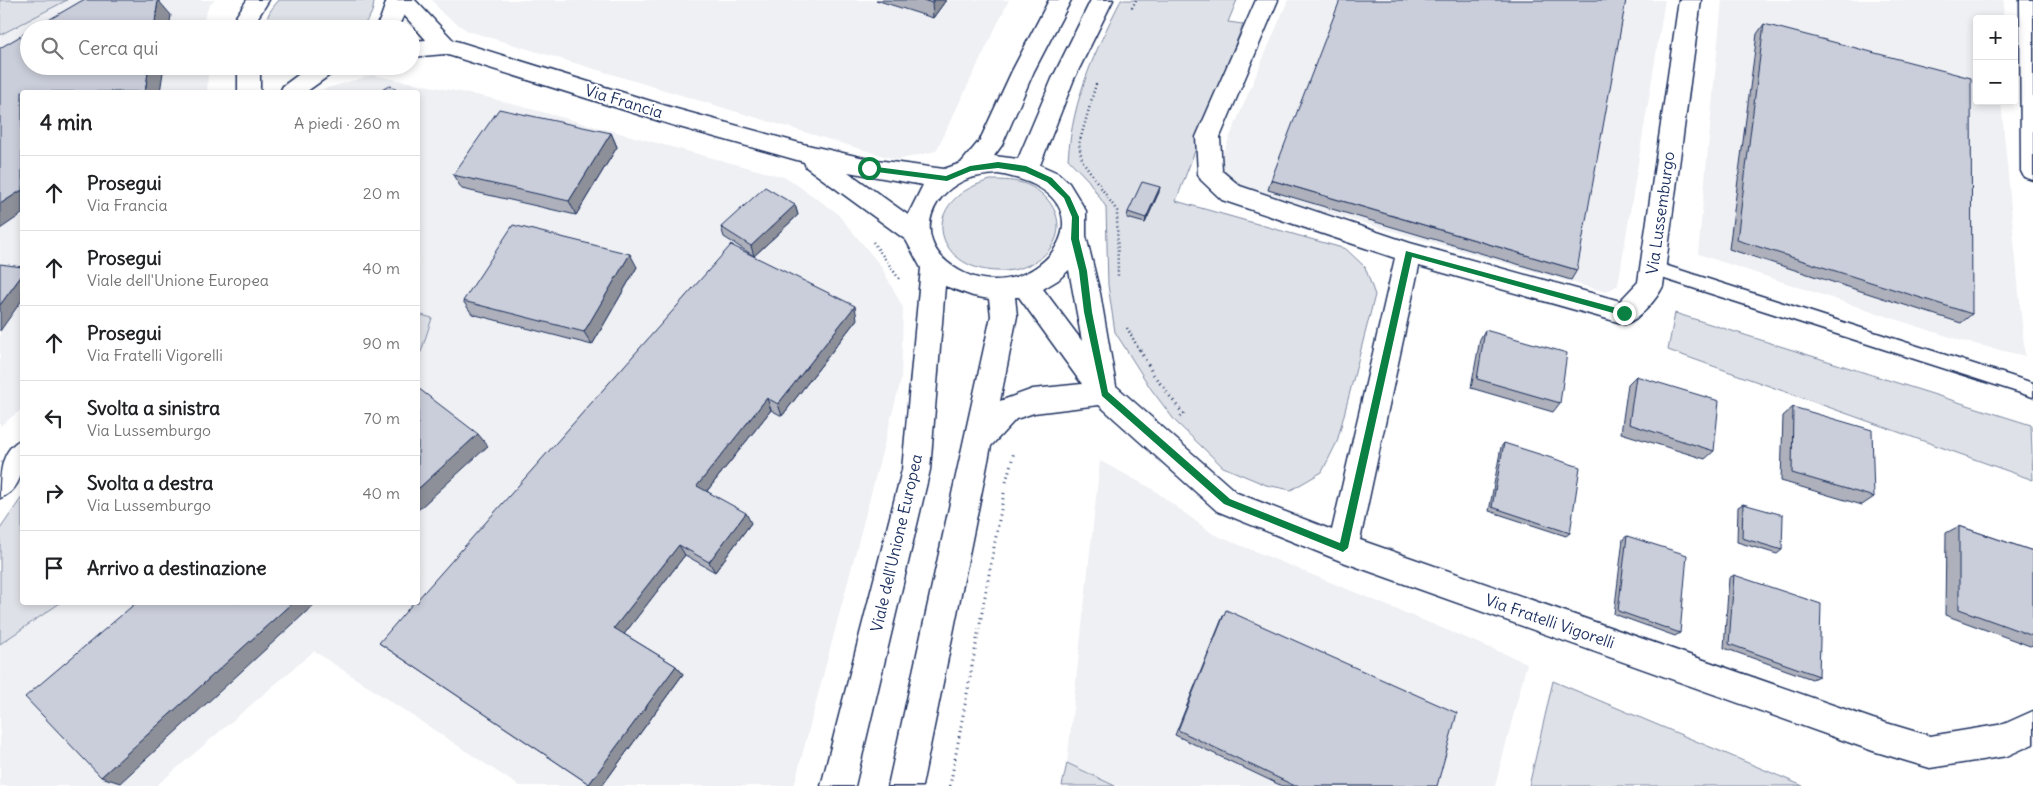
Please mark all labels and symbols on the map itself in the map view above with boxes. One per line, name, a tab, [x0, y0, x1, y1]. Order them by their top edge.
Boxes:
street label: Via Francia	[583, 80, 665, 122]
street label: Via Lussemburgo	[1641, 150, 1679, 276]
route start	[858, 157, 881, 180]
route end	[1613, 302, 1636, 325]
street label: Viale dell'Unione Europea	[866, 452, 926, 634]
street label: Via Fratelli Vigorelli	[1483, 589, 1617, 653]

